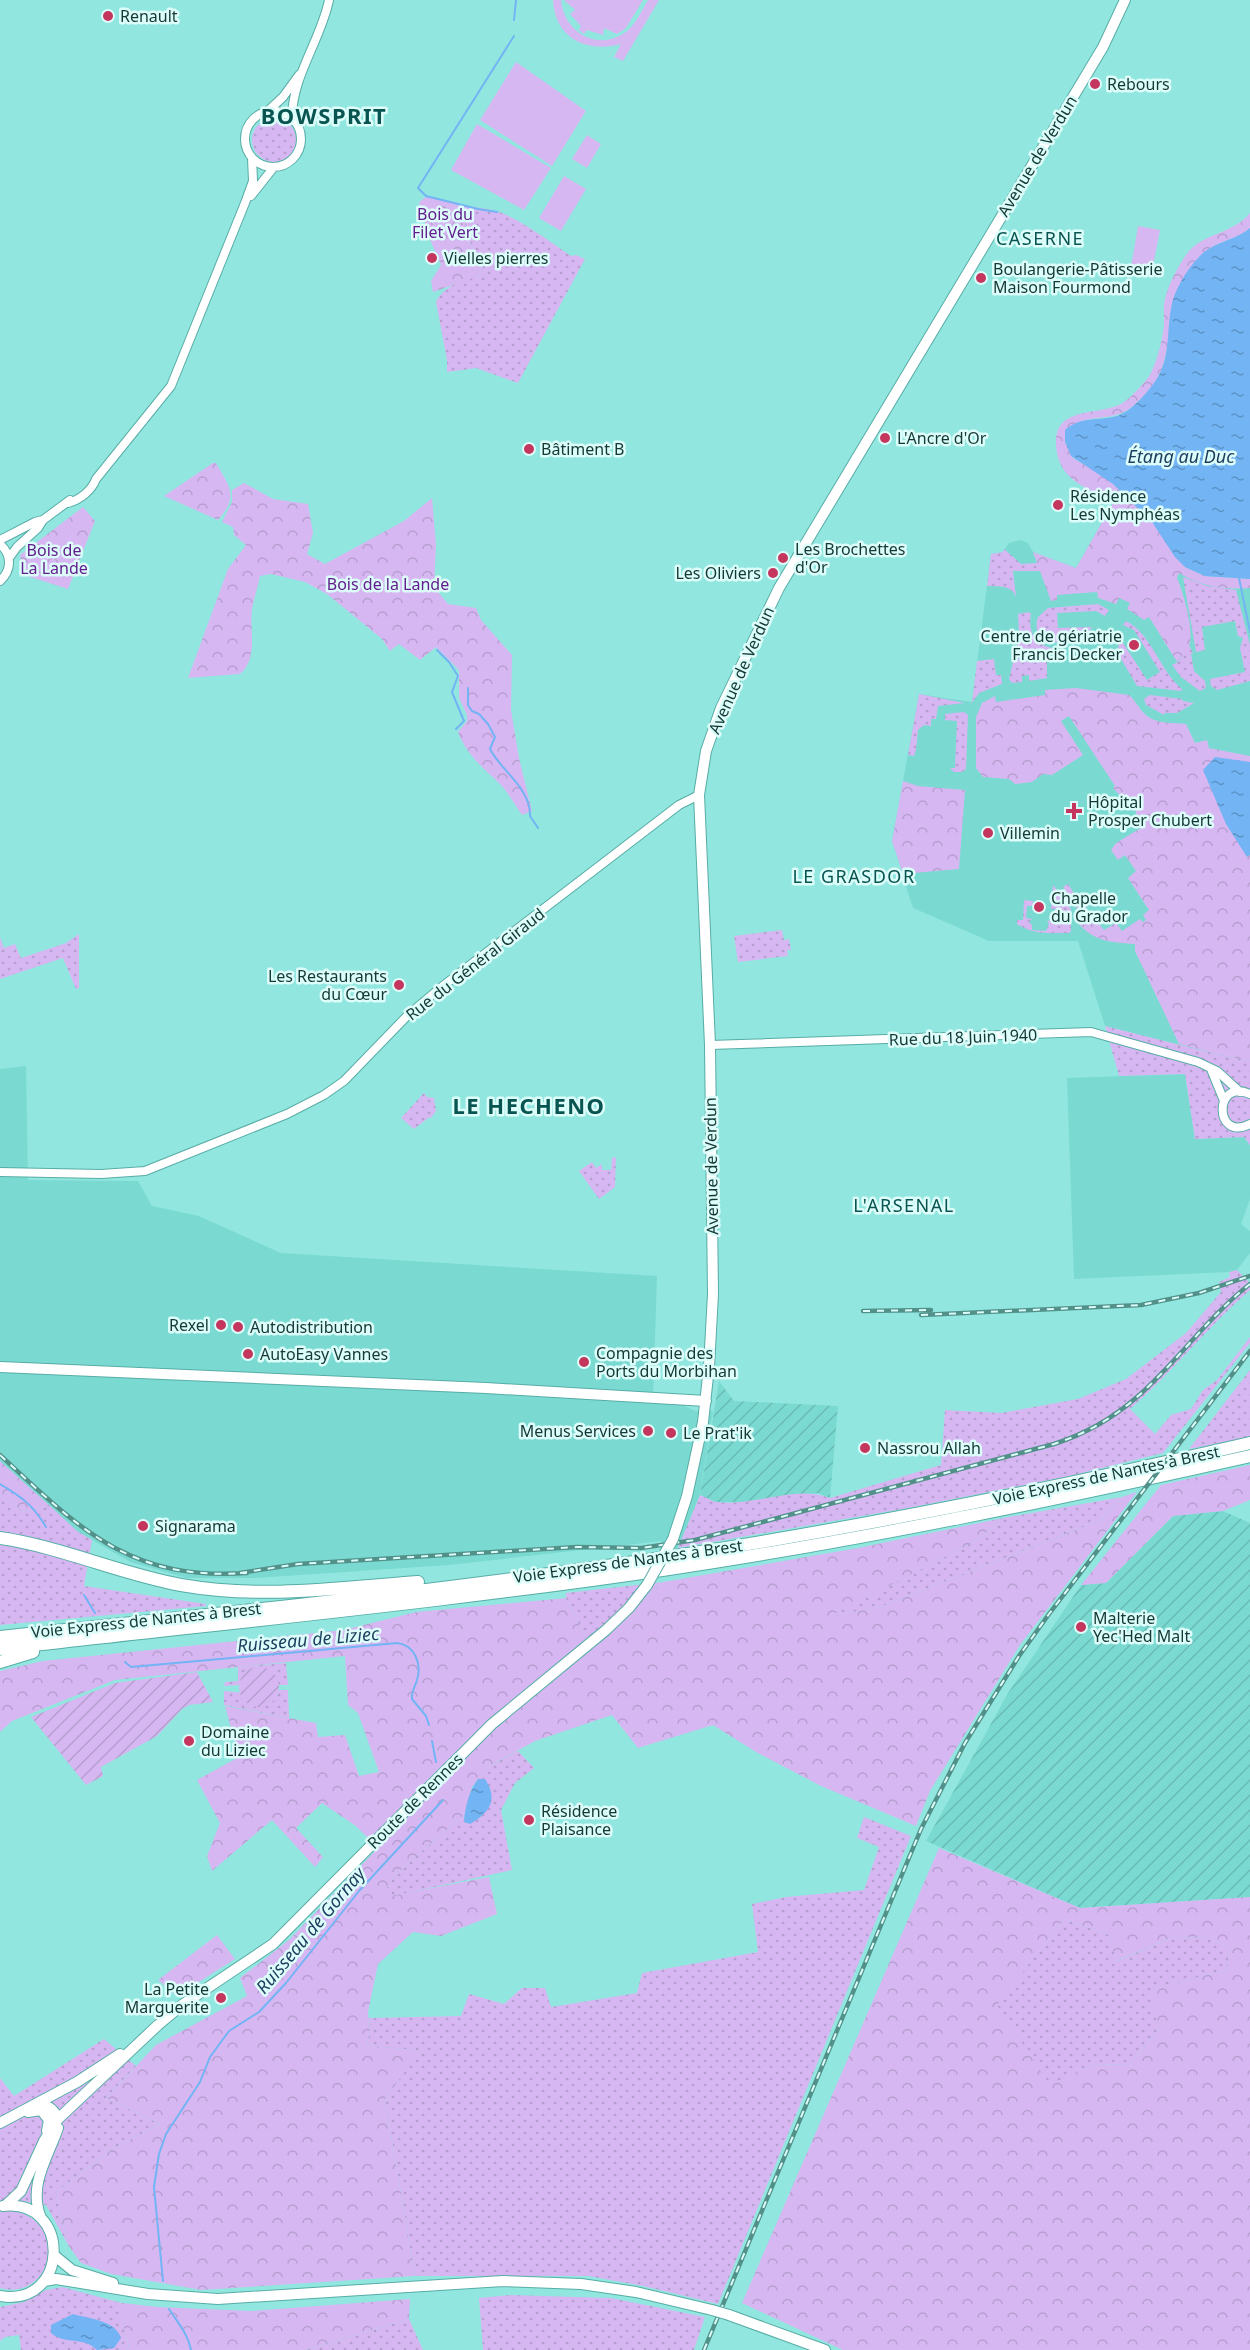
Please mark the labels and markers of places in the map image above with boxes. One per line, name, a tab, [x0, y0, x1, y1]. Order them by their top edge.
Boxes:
place label: Renault	[120, 5, 178, 27]
marker: Renault	[101, 9, 115, 23]
place label: Rebours	[1107, 73, 1170, 95]
marker: Rebours	[1088, 77, 1102, 91]
place label: Vielles pierres	[444, 247, 548, 269]
marker: Vielles pierres	[425, 251, 439, 265]
place label: Boulangerie-Pâtisserie Maison Fourmond	[993, 258, 1162, 298]
marker: Boulangerie-Pâtisserie Maison Fourmond	[974, 271, 988, 285]
place label: L'Ancre d'Or	[897, 427, 987, 449]
marker: L'Ancre d'Or	[878, 431, 892, 445]
place label: Bâtiment B	[541, 438, 625, 460]
marker: Bâtiment B	[522, 442, 536, 456]
place label: Résidence Les Nymphéas	[1070, 485, 1180, 525]
marker: Résidence Les Nymphéas	[1051, 498, 1065, 512]
place label: Les Brochettes d'Or	[795, 538, 905, 578]
marker: Les Brochettes d'Or	[776, 551, 790, 565]
place label: Les Oliviers	[675, 562, 761, 584]
marker: Les Oliviers	[766, 566, 780, 580]
place label: Centre de gériatrie Francis Decker	[981, 625, 1122, 665]
marker: Centre de gériatrie Francis Decker	[1127, 638, 1141, 652]
place label: Hôpital Prosper Chubert	[1088, 791, 1212, 831]
marker: Hôpital Prosper Chubert	[1065, 802, 1083, 820]
place label: Villemin	[1000, 822, 1060, 844]
marker: Villemin	[981, 826, 995, 840]
place label: Chapelle du Grador	[1051, 887, 1128, 927]
marker: Chapelle du Grador	[1032, 900, 1046, 914]
place label: Les Restaurants du Cœur	[268, 965, 387, 1005]
marker: Les Restaurants du Cœur	[392, 978, 406, 992]
place label: Rexel	[169, 1314, 209, 1336]
place label: Autodistribution	[250, 1316, 373, 1338]
marker: Rexel	[214, 1318, 228, 1332]
marker: Autodistribution	[231, 1320, 245, 1334]
place label: Compagnie des Ports du Morbihan	[596, 1342, 737, 1382]
place label: AutoEasy Vannes	[260, 1343, 388, 1365]
marker: AutoEasy Vannes	[241, 1347, 255, 1361]
marker: Compagnie des Ports du Morbihan	[577, 1355, 591, 1369]
place label: Menus Services	[520, 1420, 636, 1442]
place label: Le Prat'ik	[683, 1422, 752, 1444]
marker: Menus Services	[641, 1424, 655, 1438]
marker: Le Prat'ik	[664, 1426, 678, 1440]
place label: Nassrou Allah	[877, 1437, 981, 1459]
marker: Nassrou Allah	[858, 1441, 872, 1455]
place label: Signarama	[155, 1515, 236, 1537]
marker: Signarama	[136, 1519, 150, 1533]
place label: Malterie Yec'Hed Malt	[1093, 1607, 1190, 1647]
marker: Malterie Yec'Hed Malt	[1074, 1620, 1088, 1634]
place label: Domaine du Liziec	[201, 1721, 269, 1761]
marker: Domaine du Liziec	[182, 1734, 196, 1748]
place label: Résidence Plaisance	[541, 1800, 617, 1840]
marker: Résidence Plaisance	[522, 1813, 536, 1827]
place label: La Petite Marguerite	[125, 1978, 209, 2018]
marker: La Petite Marguerite	[214, 1991, 228, 2005]

